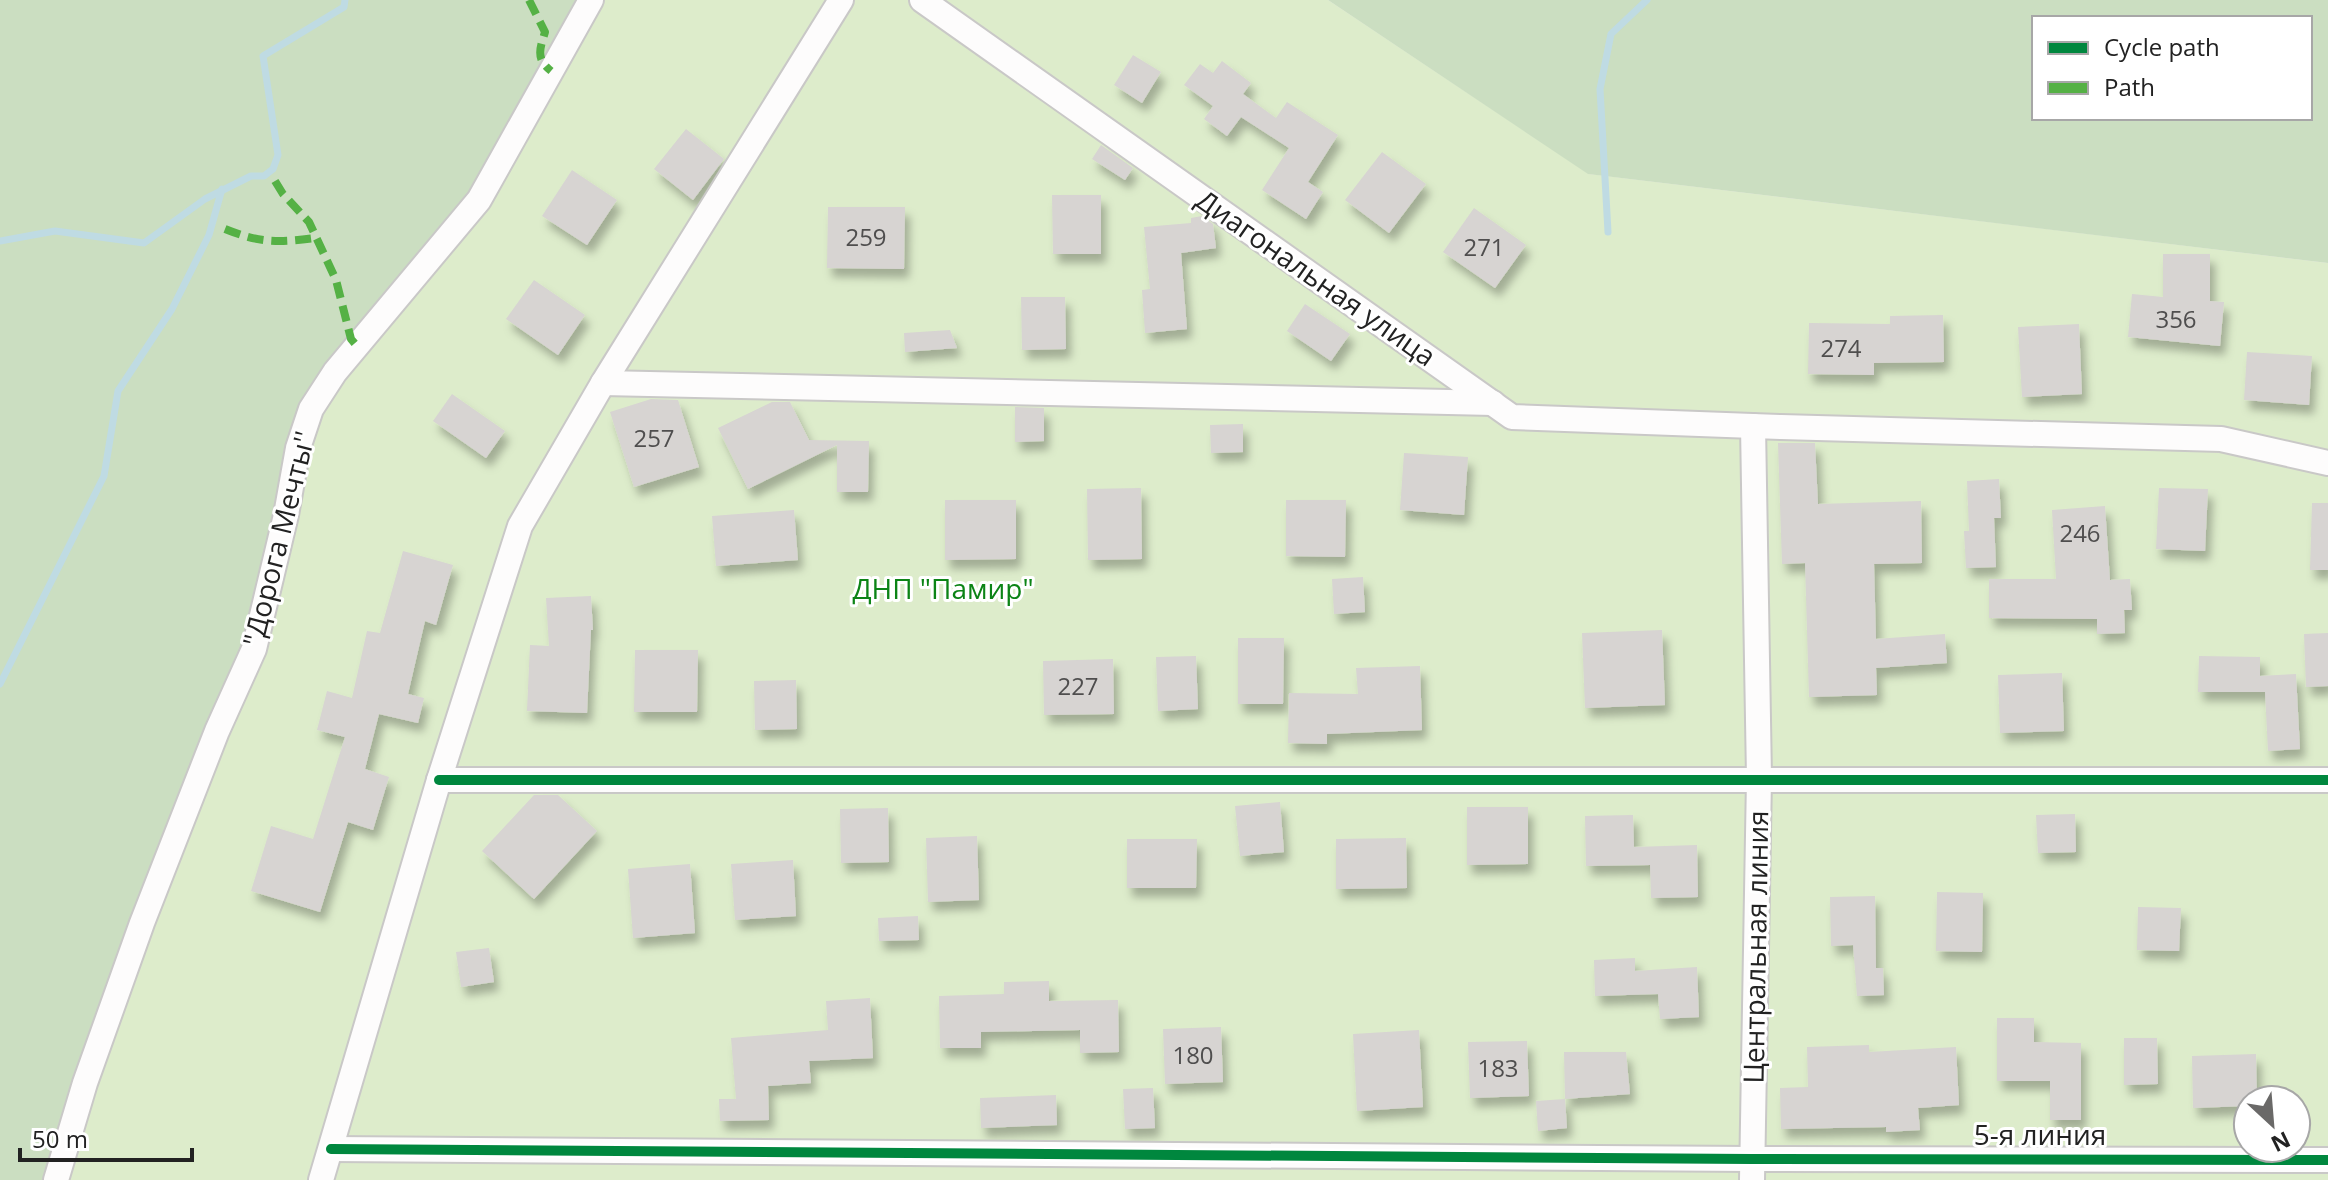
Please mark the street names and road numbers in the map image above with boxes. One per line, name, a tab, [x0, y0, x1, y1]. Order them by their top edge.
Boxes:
street label: Диагональная улица	[1189, 180, 1444, 374]
street label: "Дорога Мечты''	[233, 427, 323, 651]
street label: Центральная линия	[1734, 810, 1776, 1084]
street label: 5-я линия	[1974, 1115, 2106, 1153]

